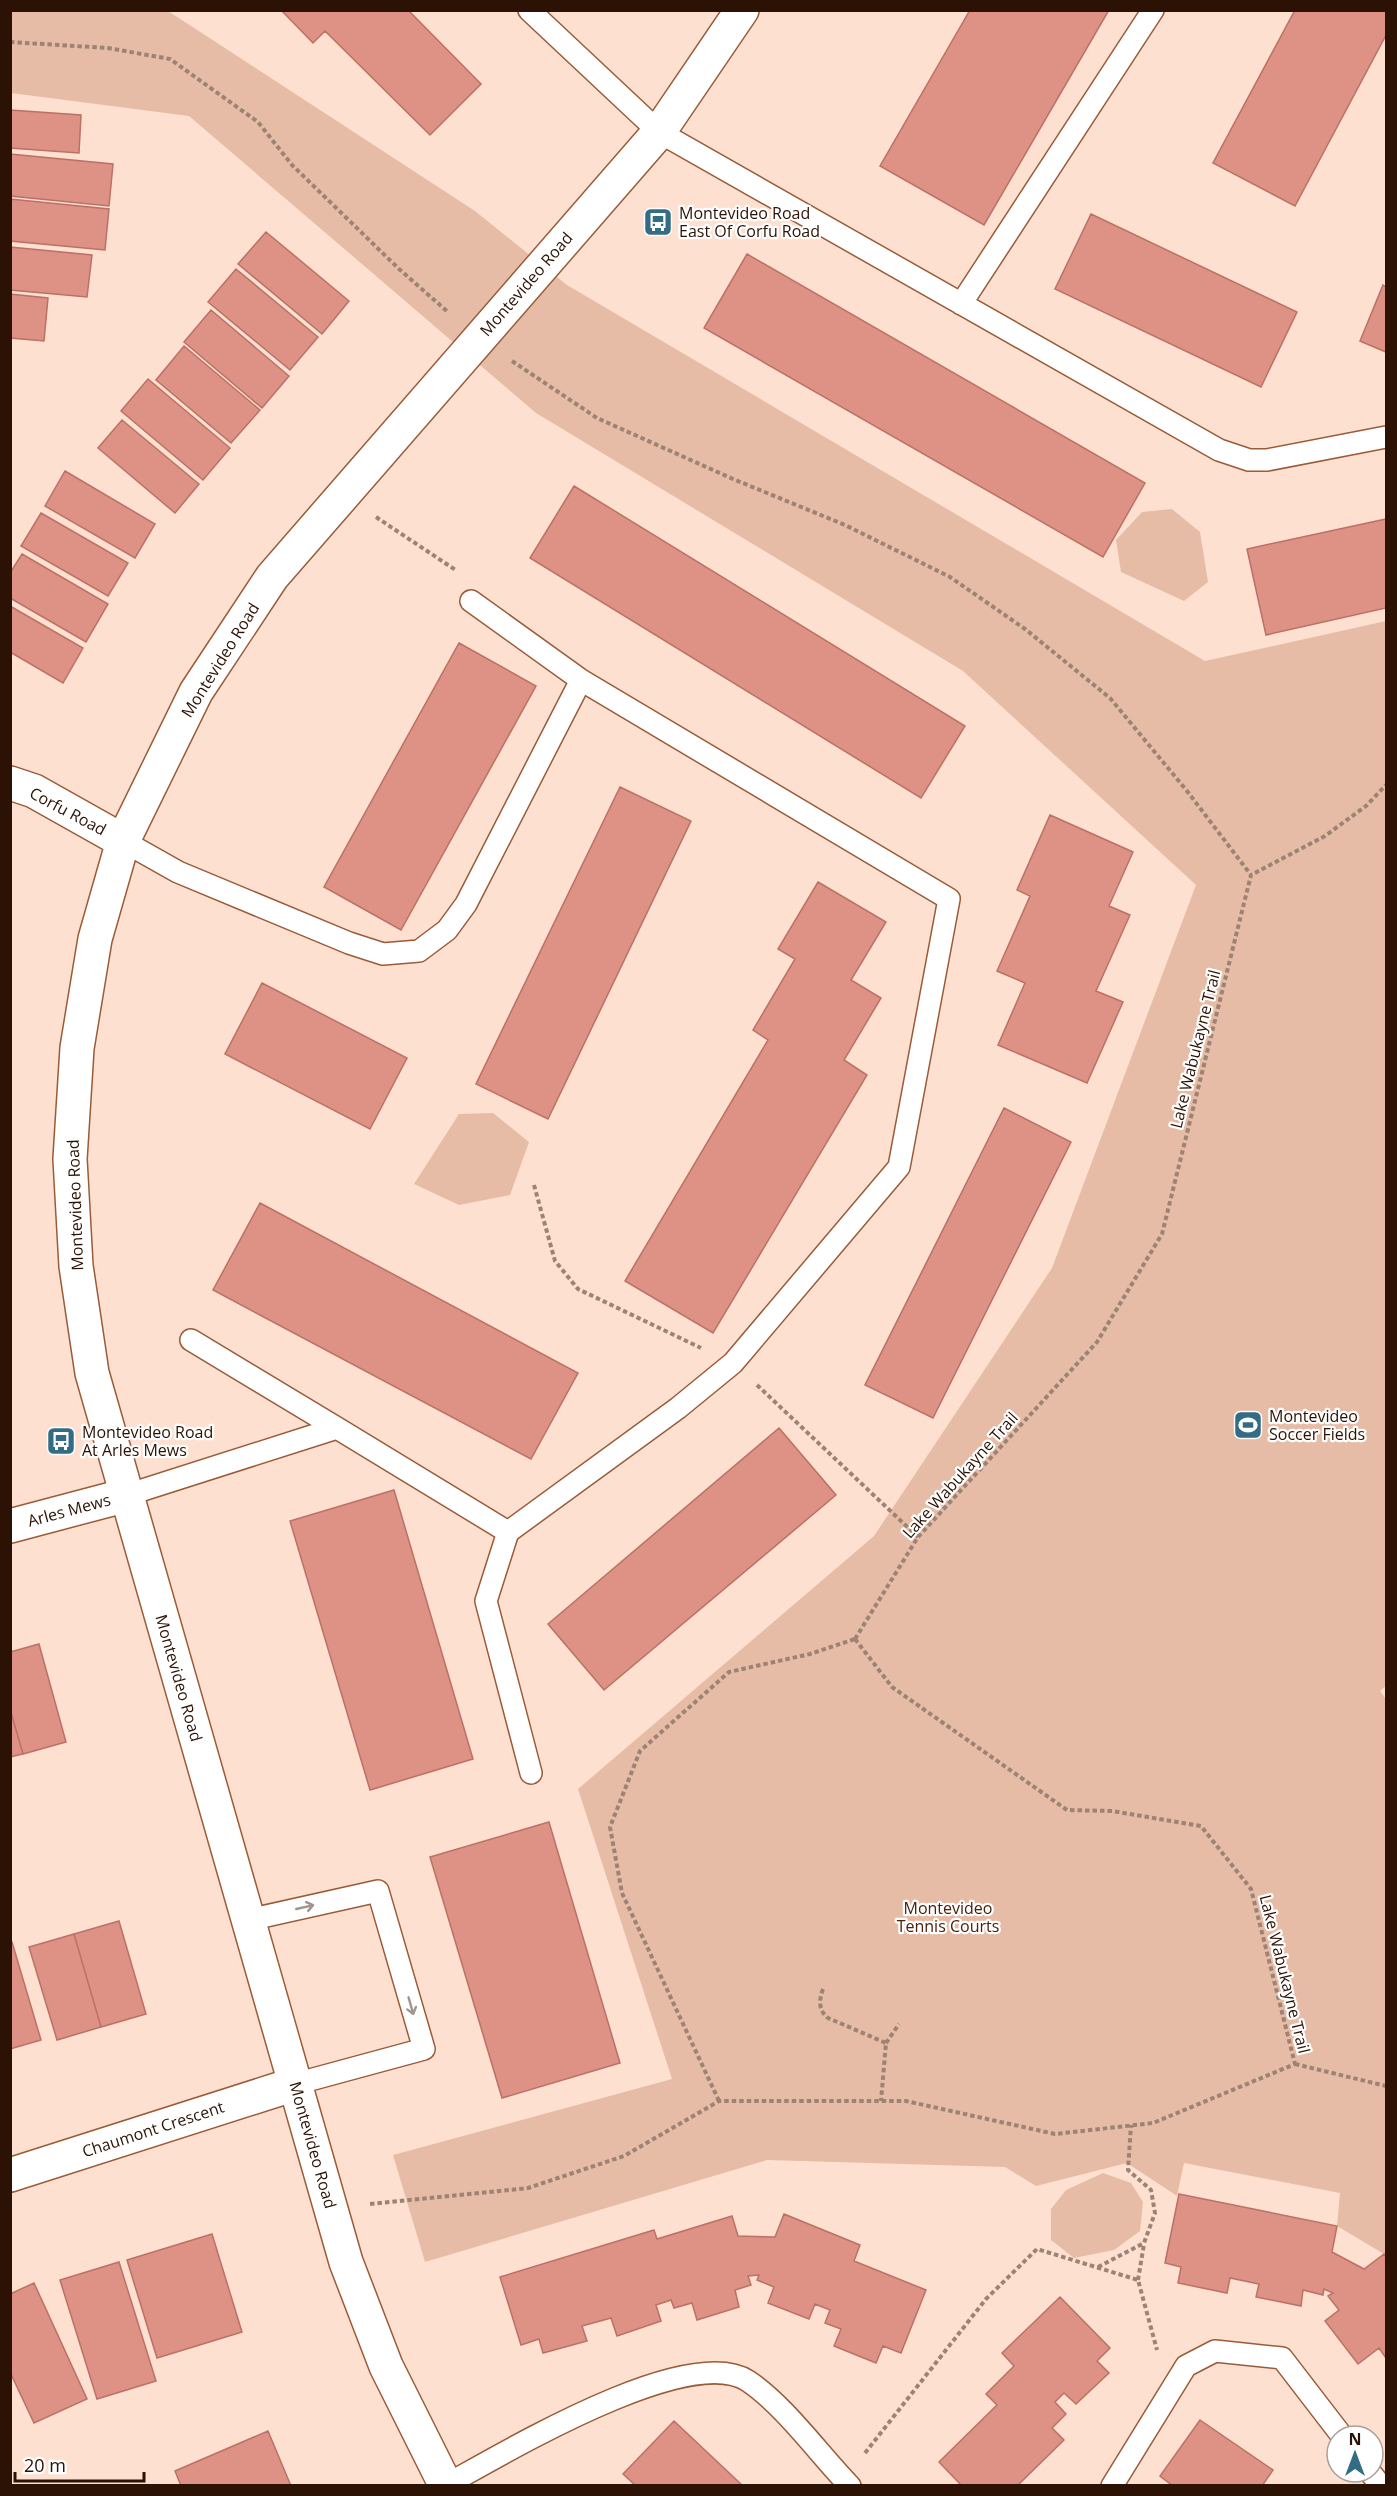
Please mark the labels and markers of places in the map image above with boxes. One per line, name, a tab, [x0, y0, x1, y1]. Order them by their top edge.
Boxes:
place label: Montevideo Road East Of Corfu Road	[679, 202, 820, 242]
bus stop icon: Montevideo Road East Of Corfu Road	[642, 206, 674, 238]
place label: Montevideo Soccer Fields	[1269, 1405, 1365, 1445]
sports icon: Montevideo Soccer Fields	[1232, 1409, 1264, 1441]
place label: Montevideo Road At Arles Mews	[82, 1421, 213, 1461]
bus stop icon: Montevideo Road At Arles Mews	[45, 1425, 77, 1457]

